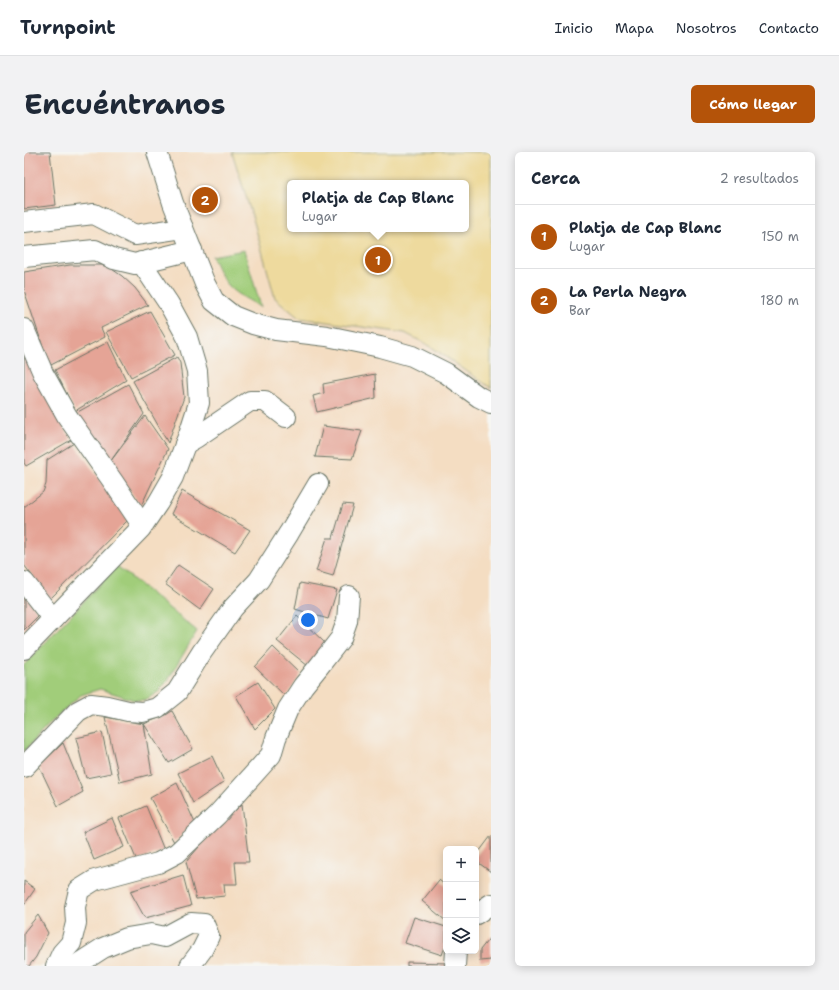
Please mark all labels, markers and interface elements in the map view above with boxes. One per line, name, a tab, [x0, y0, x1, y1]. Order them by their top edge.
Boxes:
text: Turnpoint	[20, 15, 116, 40]
text: Inicio	[555, 19, 593, 37]
text: Mapa	[615, 19, 654, 37]
text: Nosotros	[676, 19, 737, 37]
text: Contacto	[759, 19, 819, 37]
text: Encuéntranos	[24, 85, 226, 123]
button: Cómo llegar	[691, 85, 815, 123]
text: Cerca	[531, 167, 580, 189]
text: 2 resultados	[720, 170, 799, 187]
popup	[287, 180, 469, 232]
pin: 2	[192, 185, 218, 215]
text: Platja de Cap Blanc	[302, 188, 454, 208]
text: Lugar	[302, 208, 338, 225]
text: Platja de Cap Blanc	[569, 218, 722, 238]
text: 1	[541, 228, 547, 245]
text: 150 m	[761, 228, 799, 245]
text: Lugar	[569, 238, 605, 255]
pin: 1	[365, 245, 391, 275]
text: La Perla Negra	[569, 282, 686, 302]
text: 2	[539, 292, 549, 309]
text: 180 m	[760, 292, 799, 309]
text: Bar	[569, 302, 591, 319]
your location	[298, 610, 318, 630]
map controls	[443, 846, 479, 954]
button: +	[443, 846, 479, 882]
button: −	[443, 882, 479, 918]
button: layers	[443, 918, 479, 954]

